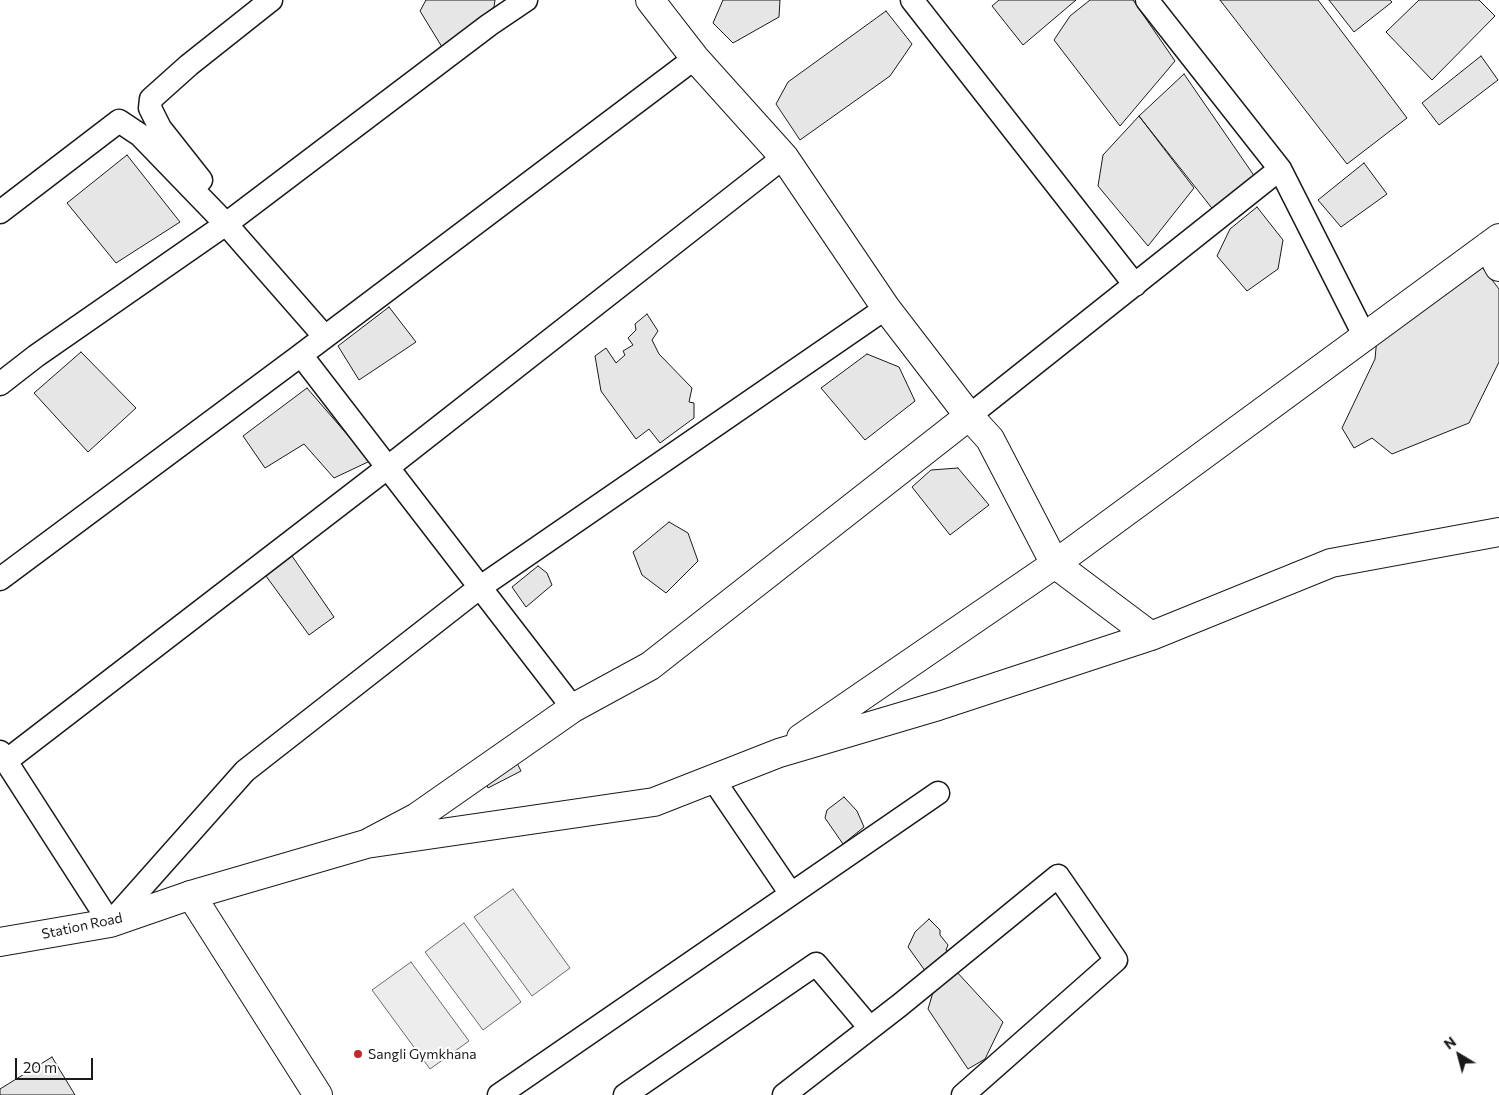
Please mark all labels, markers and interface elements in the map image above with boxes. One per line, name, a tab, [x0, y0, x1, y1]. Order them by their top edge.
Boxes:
street label: Station Road	[40, 909, 124, 943]
north arrow	[1434, 1030, 1484, 1080]
text: N	[1440, 1033, 1459, 1053]
place label: Sangli Gymkhana	[368, 1046, 477, 1062]
scale bar	[18, 1048, 95, 1080]
marker: Sangli Gymkhana	[352, 1048, 364, 1060]
text: 20 m	[23, 1058, 57, 1076]

